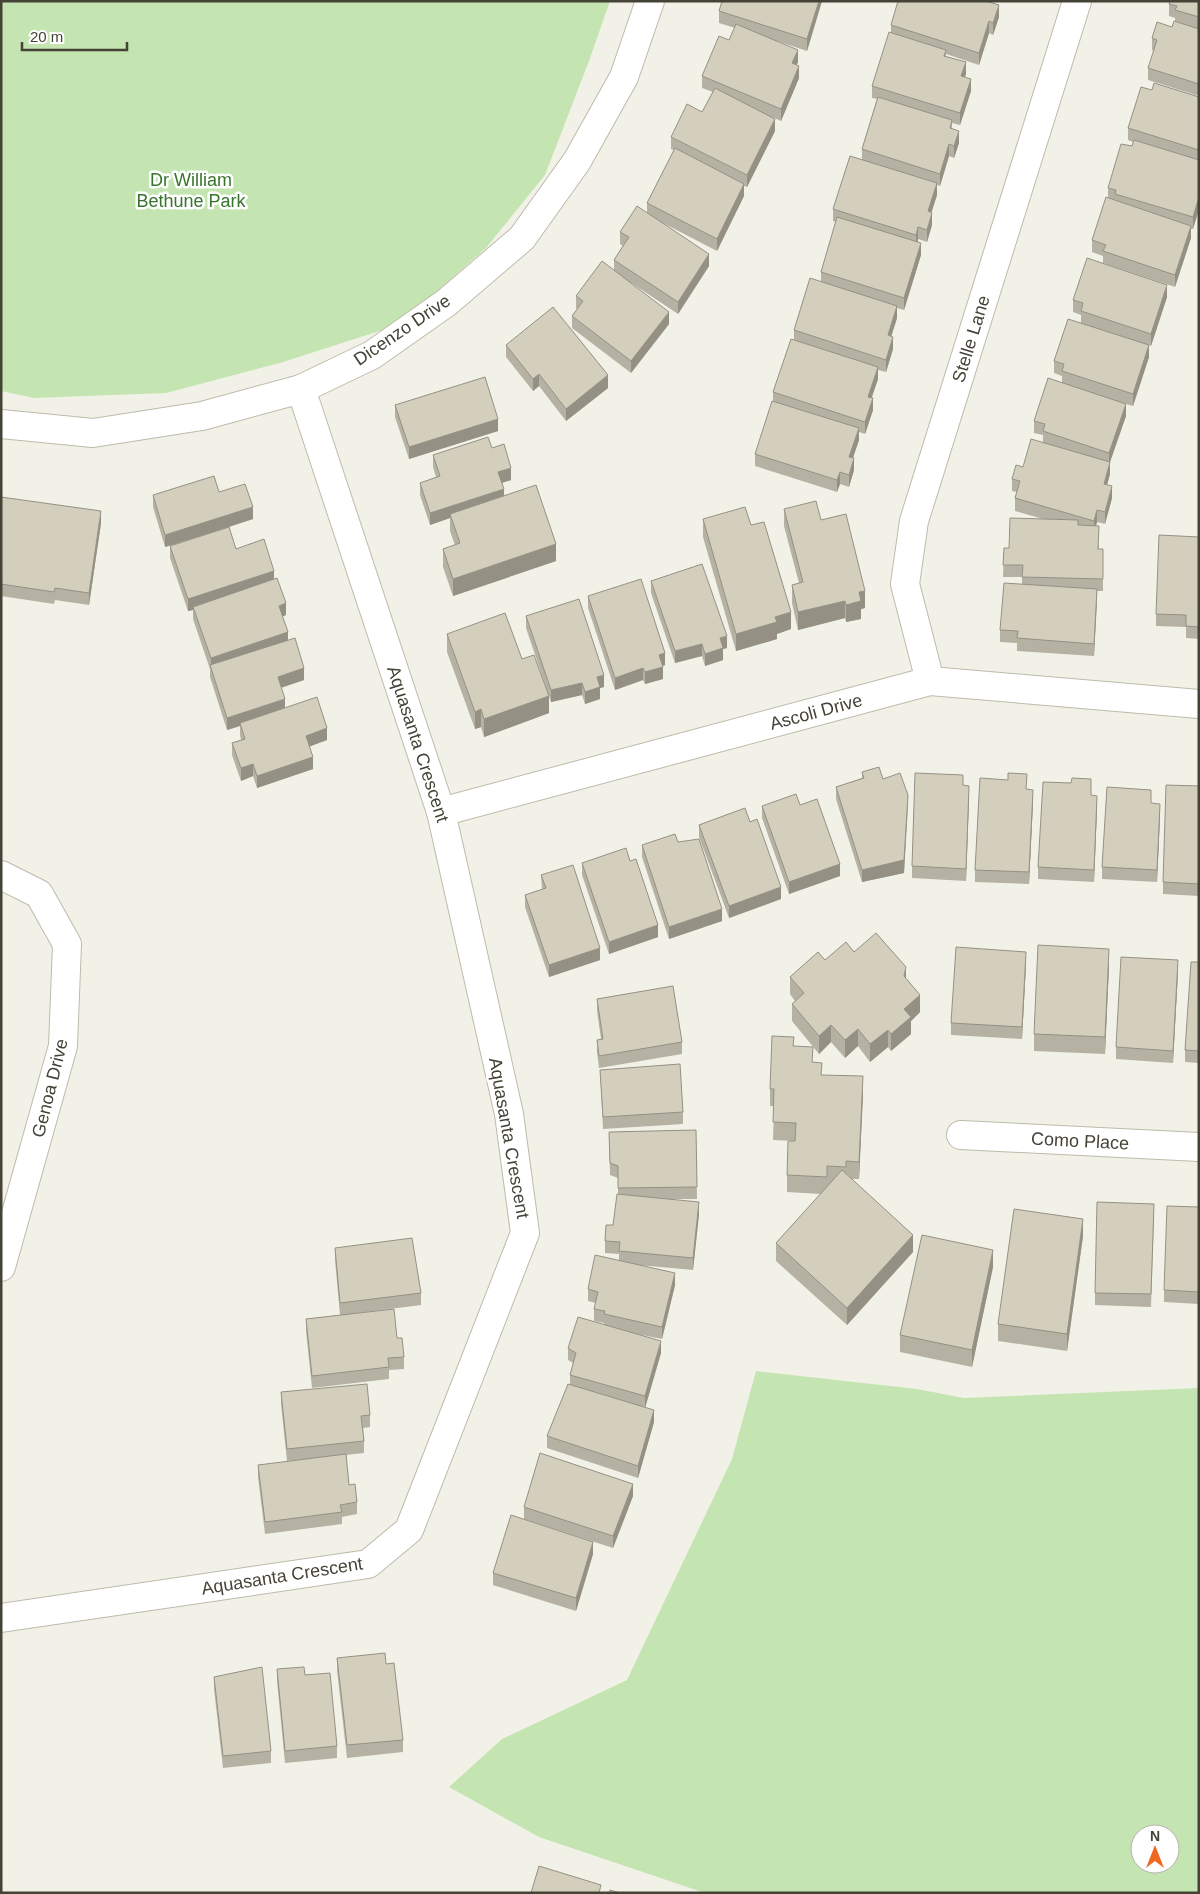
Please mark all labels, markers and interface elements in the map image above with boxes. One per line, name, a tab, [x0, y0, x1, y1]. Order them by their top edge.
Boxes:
scale bar	[22, 20, 128, 52]
text: 20 m	[30, 28, 63, 45]
park label: Dr William Bethune Park	[136, 170, 247, 211]
street label: Dicenzo Drive	[350, 290, 454, 370]
street label: Stelle Lane	[948, 293, 994, 385]
street label: Aquasanta Crescent	[383, 663, 453, 825]
street label: Ascoli Drive	[768, 690, 864, 734]
street label: Genoa Drive	[28, 1037, 72, 1139]
street label: Aquasanta Crescent	[485, 1056, 533, 1220]
street label: Como Place	[1031, 1128, 1129, 1154]
street label: Aquasanta Crescent	[200, 1553, 364, 1599]
north arrow	[1130, 1824, 1180, 1874]
text: N	[1150, 1828, 1160, 1844]

